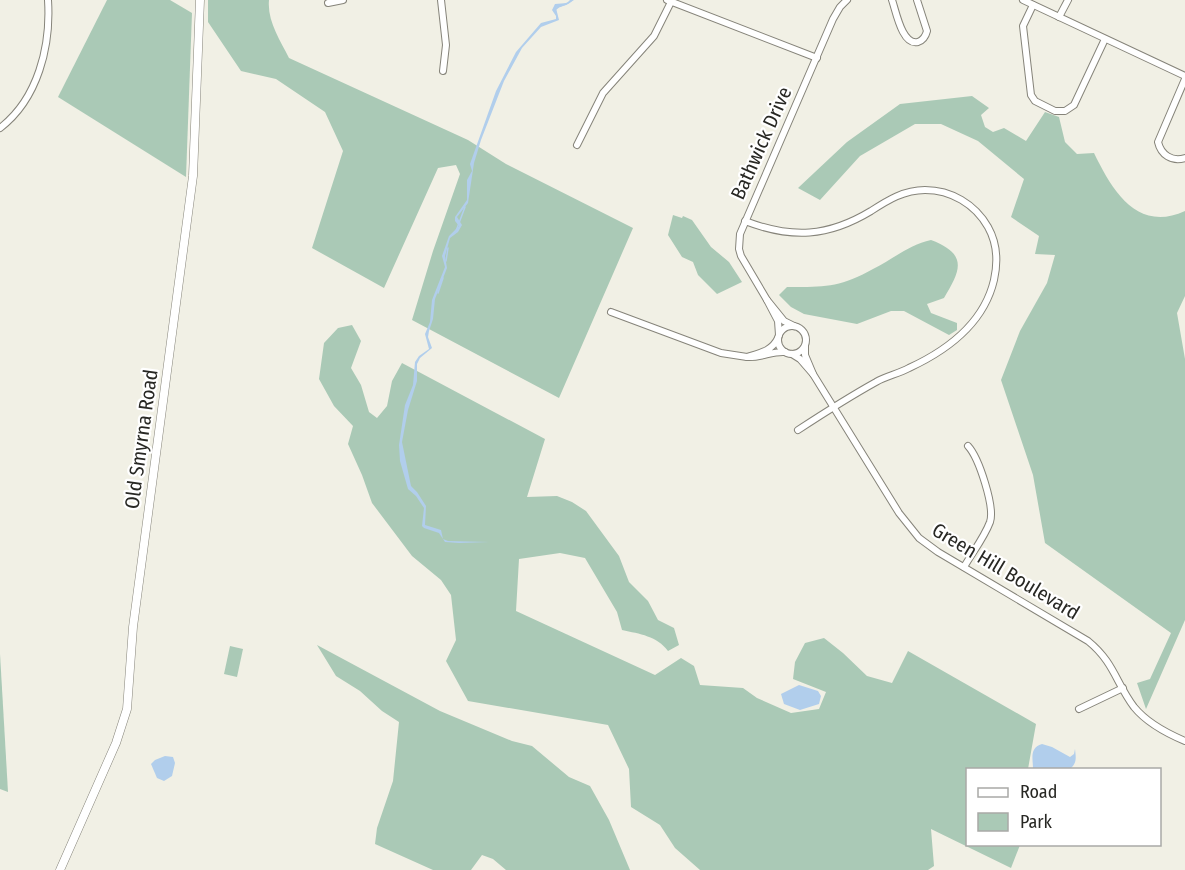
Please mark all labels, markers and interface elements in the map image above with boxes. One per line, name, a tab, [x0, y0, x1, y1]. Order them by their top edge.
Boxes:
street label: Bathwick Drive	[725, 83, 797, 203]
street label: Old Smyrna Road	[119, 368, 163, 510]
street label: Green Hill Boulevard	[928, 518, 1084, 624]
legend	[966, 768, 1161, 846]
text: Road	[1020, 781, 1057, 803]
text: Park	[1020, 811, 1053, 833]

